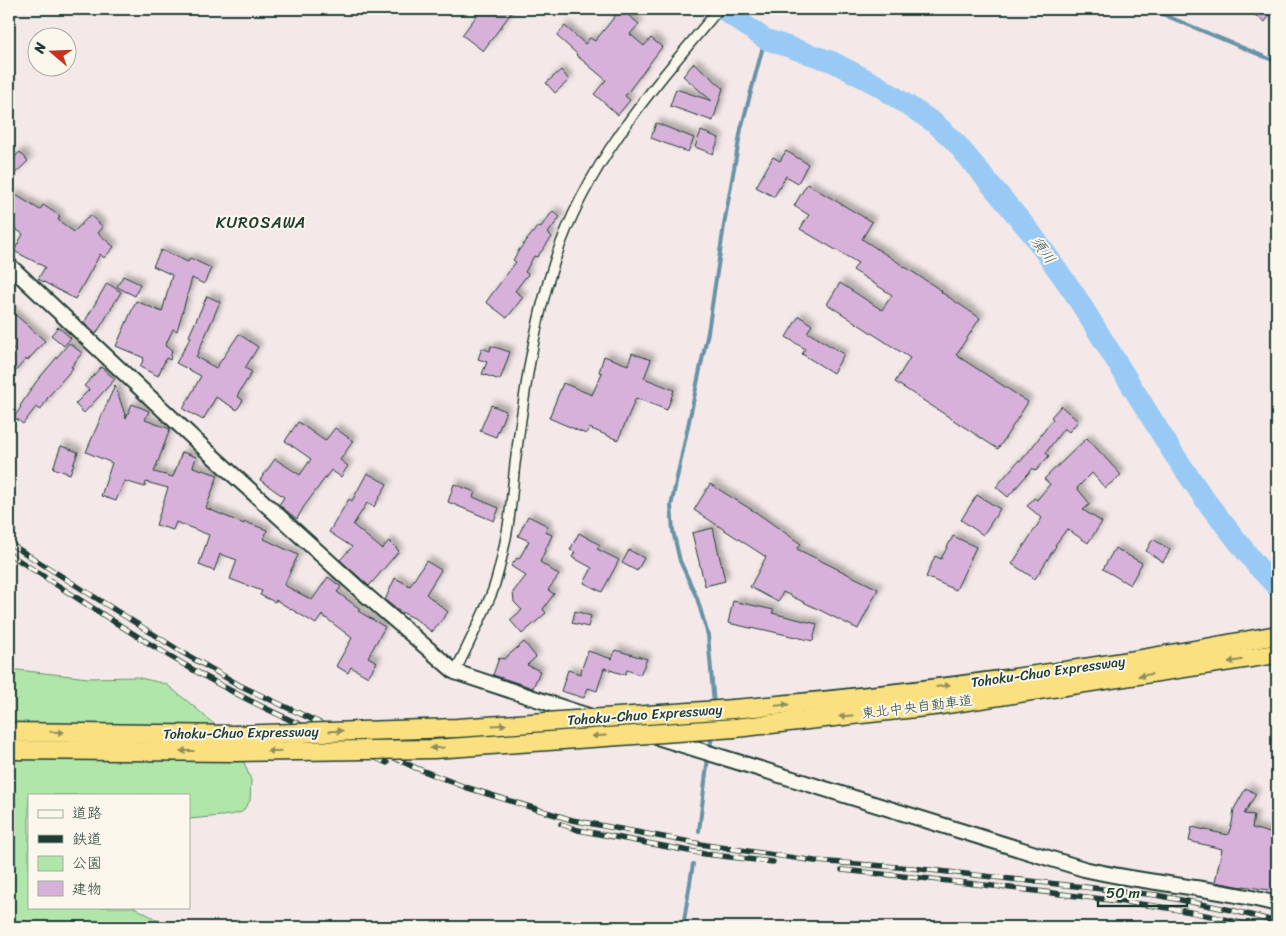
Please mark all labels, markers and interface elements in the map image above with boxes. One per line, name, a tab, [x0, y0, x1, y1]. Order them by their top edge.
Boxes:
north arrow	[28, 28, 78, 78]
text: N	[26, 39, 54, 58]
district label: KUROSAWA	[216, 208, 306, 237]
water label: 須川	[1024, 230, 1062, 270]
street label: Tohoku-Chuo Expressway	[969, 649, 1127, 695]
one-way arrow	[1227, 658, 1243, 666]
one-way arrow	[1137, 671, 1153, 679]
one-way arrow	[936, 682, 952, 690]
street label: 東北中央自動車道	[860, 688, 974, 726]
street label: Tohoku-Chuo Expressway	[567, 697, 724, 733]
one-way arrow	[774, 701, 790, 709]
one-way arrow	[837, 712, 853, 720]
street label: Tohoku-Chuo Expressway	[163, 719, 320, 747]
one-way arrow	[491, 721, 507, 729]
one-way arrow	[329, 727, 345, 735]
one-way arrow	[50, 728, 66, 736]
one-way arrow	[590, 733, 606, 741]
one-way arrow	[428, 745, 444, 753]
one-way arrow	[179, 747, 195, 755]
one-way arrow	[266, 747, 282, 755]
legend	[28, 794, 190, 908]
text: 道路	[72, 800, 102, 826]
text: 鉄道	[72, 826, 102, 852]
text: 公園	[72, 850, 102, 876]
text: 建物	[72, 876, 102, 902]
scale bar	[1098, 876, 1187, 908]
text: 50 m	[1106, 880, 1141, 906]

